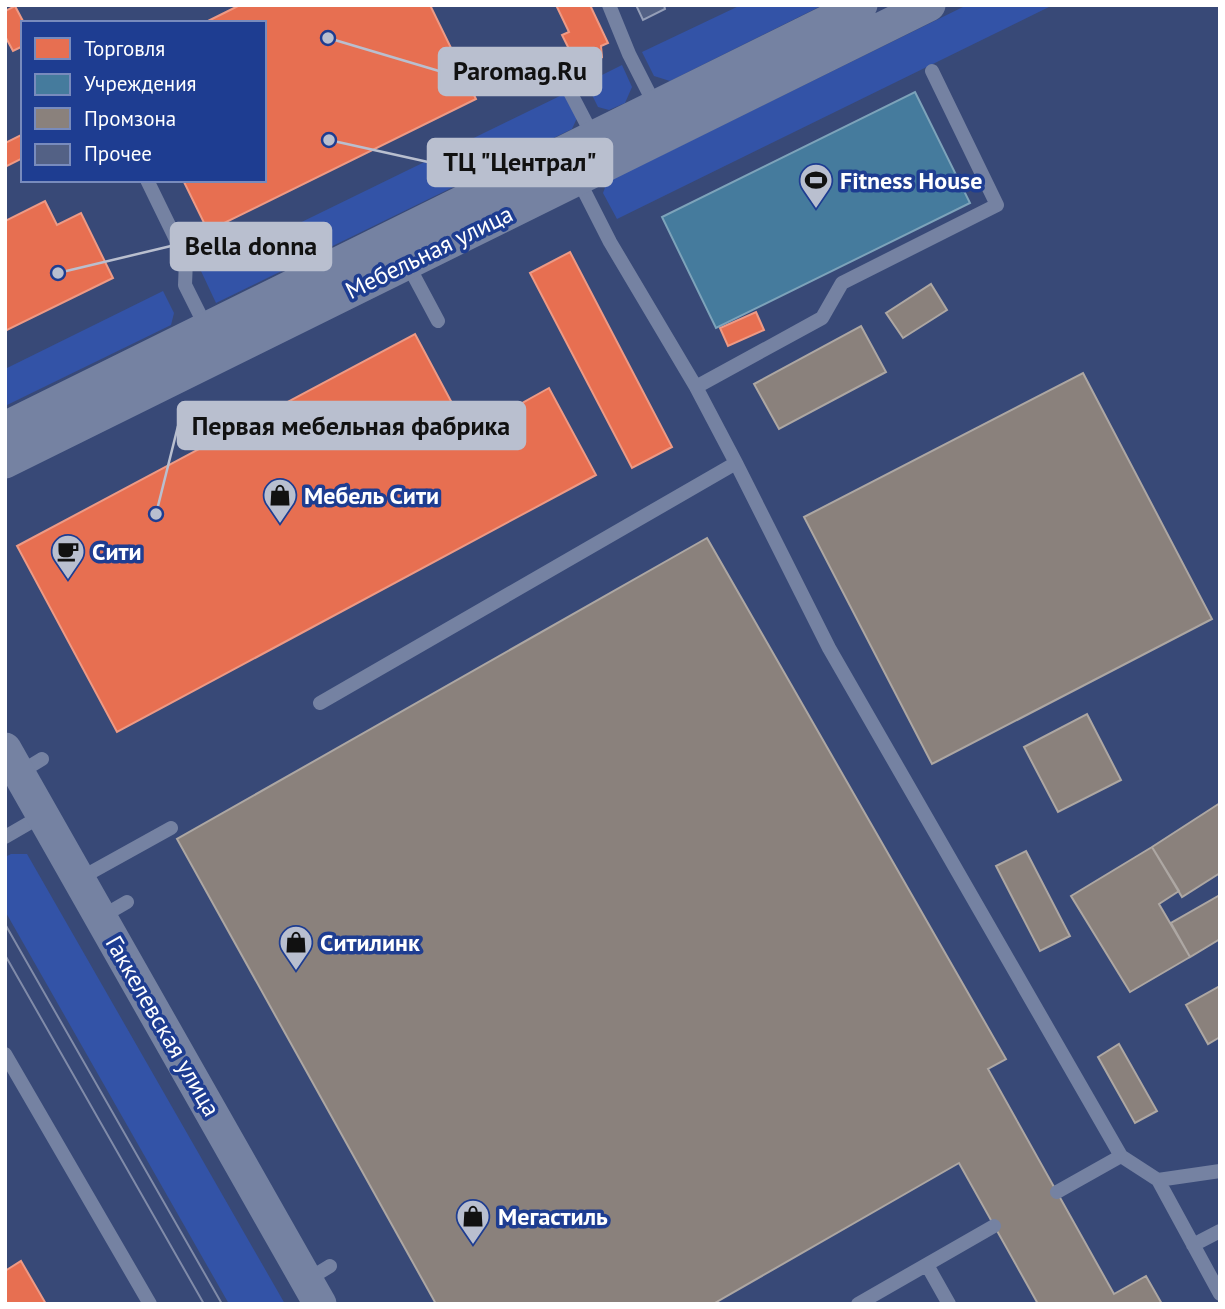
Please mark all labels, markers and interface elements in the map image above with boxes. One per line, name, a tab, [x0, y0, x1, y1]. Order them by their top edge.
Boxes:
legend	[21, 21, 266, 182]
text: Торговля	[84, 35, 165, 62]
callout: Paromag.Ru	[439, 48, 601, 95]
text: Paromag.Ru	[453, 54, 587, 87]
text: Учреждения	[84, 70, 197, 97]
text: Промзона	[84, 105, 176, 132]
callout: ТЦ "Централ"	[428, 139, 612, 186]
text: Прочее	[84, 140, 152, 167]
text: ТЦ "Централ"	[443, 145, 597, 178]
sports icon: Fitness House	[797, 161, 835, 210]
place label: Fitness House	[840, 165, 982, 196]
street label: Мебельная улица	[340, 198, 518, 306]
callout: Bella donna	[171, 223, 331, 270]
text: Bella donna	[185, 229, 317, 262]
callout: Первая мебельная фабрика	[178, 402, 525, 449]
text: Первая мебельная фабрика	[192, 409, 510, 442]
shop icon: Мебель Сити	[261, 476, 299, 525]
place label: Мебель Сити	[304, 480, 439, 511]
cafe icon: Сити	[49, 532, 87, 581]
place label: Сити	[92, 536, 142, 567]
shop icon: Ситилинк	[277, 923, 315, 972]
place label: Ситилинк	[320, 927, 420, 958]
street label: Гаккелевская улица	[99, 930, 227, 1122]
shop icon: Мегастиль	[454, 1197, 492, 1246]
place label: Мегастиль	[498, 1201, 608, 1232]

